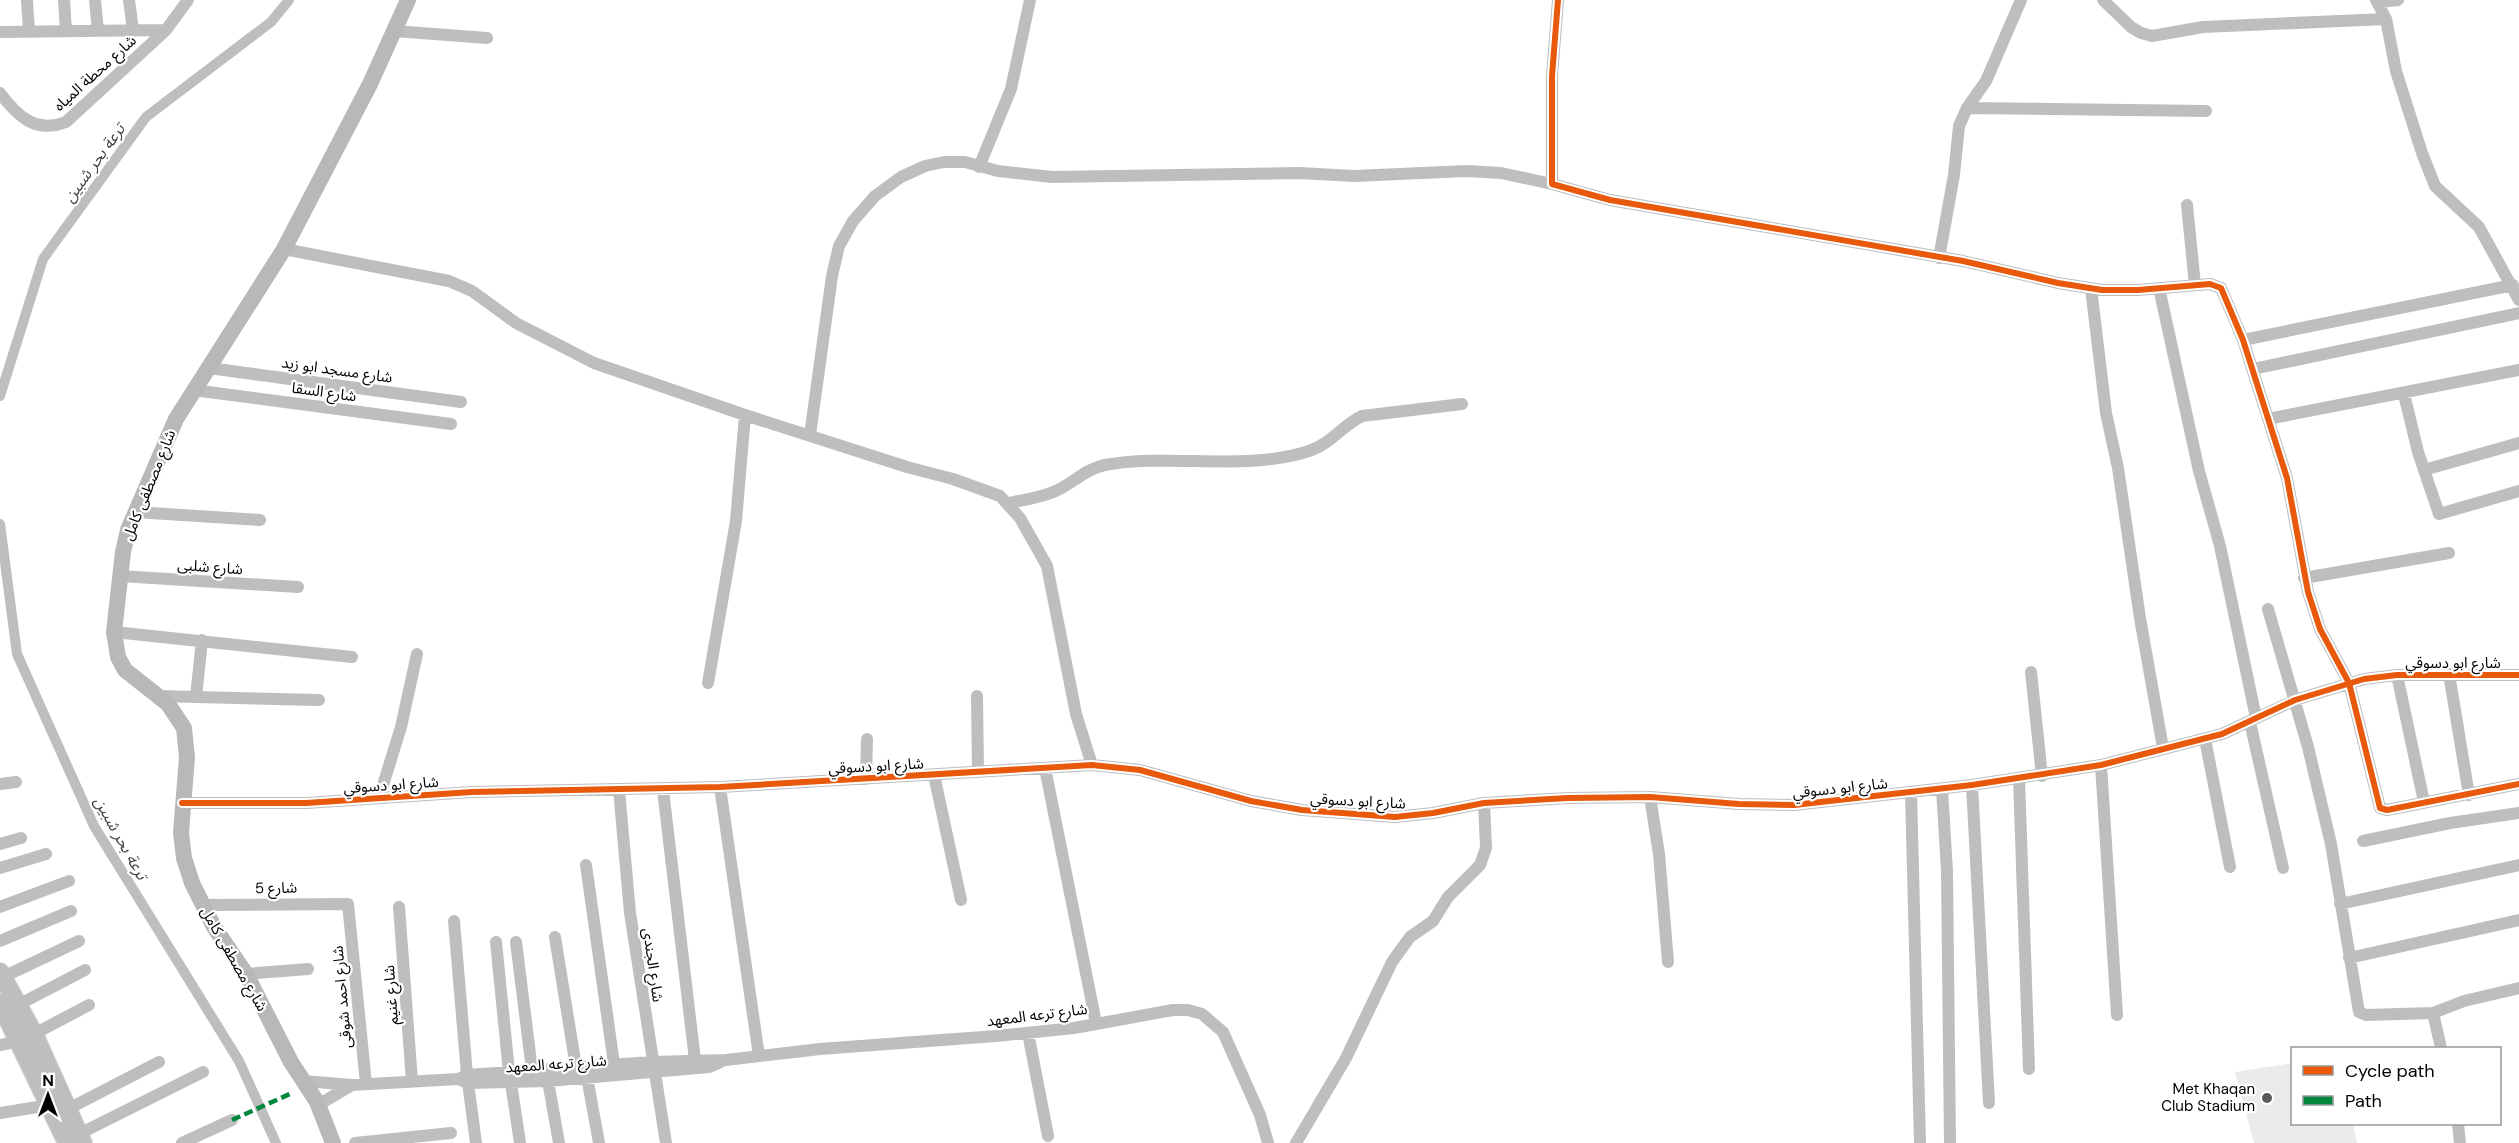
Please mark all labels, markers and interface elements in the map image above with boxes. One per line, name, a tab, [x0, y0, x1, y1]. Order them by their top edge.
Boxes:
street label: شارع محطة المياه	[49, 30, 142, 117]
water label: ترعة بحر شبين	[58, 118, 131, 206]
street label: شارع مسجد ابو زيد	[280, 352, 394, 390]
street label: شارع السقا	[290, 378, 358, 408]
street label: شارع مصطفى كامل	[118, 426, 182, 544]
street label: شارع شلبى	[176, 555, 244, 581]
street label: شارع ابو دسوقي	[2405, 653, 2501, 675]
street label: شارع ابو دسوقي	[828, 753, 925, 780]
street label: شارع ابو دسوقي	[343, 772, 440, 800]
street label: شارع ابو دسوقي	[1791, 773, 1889, 805]
street label: شارع ابو دسوقي	[1310, 789, 1407, 815]
water label: ترعة بحر شبين	[89, 793, 154, 885]
street label: شارع 5	[255, 878, 298, 900]
street label: شارع مصطفى كامل	[194, 903, 272, 1016]
street label: شارع الجندى	[636, 927, 668, 1004]
street label: شارع احمد شوقى	[328, 944, 358, 1049]
street label: شارع غنيم	[379, 964, 405, 1026]
street label: شارع ترعه المعهد	[985, 999, 1089, 1033]
legend	[2291, 1047, 2501, 1125]
street label: شارع ترعه المعهد	[505, 1050, 608, 1080]
text: Cycle path	[2345, 1059, 2435, 1083]
north arrow	[18, 1065, 78, 1125]
text: N	[42, 1070, 54, 1091]
place label: Met Khaqan Club Stadium	[2161, 1079, 2255, 1116]
text: Path	[2345, 1089, 2382, 1113]
marker: Met Khaqan Club Stadium	[2260, 1091, 2274, 1105]

